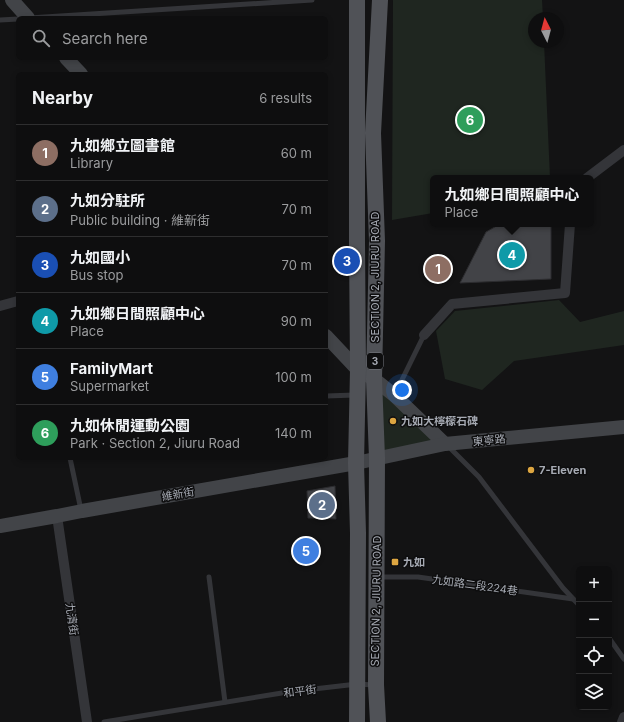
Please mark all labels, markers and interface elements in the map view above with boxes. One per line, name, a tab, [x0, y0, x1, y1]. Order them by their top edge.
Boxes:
north arrow	[528, 12, 564, 48]
search box	[16, 16, 328, 60]
icon: search	[30, 27, 52, 49]
text: Search here	[62, 29, 148, 48]
text: Nearby	[32, 88, 93, 108]
text: 6 results	[259, 90, 312, 106]
pin: 6	[457, 105, 483, 135]
text: 九如鄉立圖書館	[70, 136, 175, 155]
text: 1	[42, 145, 48, 161]
text: 60 m	[281, 145, 312, 161]
text: Library	[70, 155, 113, 171]
popup	[430, 175, 594, 227]
text: 九如鄉日間照顧中心	[444, 185, 580, 204]
text: 九如分駐所	[70, 191, 145, 210]
text: 2	[41, 201, 49, 217]
text: 70 m	[282, 201, 312, 217]
text: Place	[444, 204, 478, 220]
street label: SECTION 2, JIURU ROAD	[368, 211, 382, 342]
text: Public building · 維新街	[70, 212, 210, 228]
pin: 4	[499, 240, 525, 270]
pin: 3	[334, 246, 360, 276]
text: 九如國小	[70, 248, 130, 267]
pin: 1	[425, 254, 451, 284]
text: 3	[41, 257, 49, 273]
text: 70 m	[282, 257, 312, 273]
text: Bus stop	[70, 267, 123, 283]
text: 九如鄉日間照顧中心	[70, 304, 205, 323]
text: 4	[41, 313, 49, 329]
text: 90 m	[281, 313, 312, 329]
text: Place	[70, 323, 104, 339]
road number: 3	[367, 353, 383, 369]
text: FamilyMart	[70, 359, 153, 378]
text: 5	[41, 369, 49, 385]
text: 100 m	[275, 369, 312, 385]
text: Supermarket	[70, 378, 149, 394]
your location	[392, 380, 412, 400]
place label: 九如大檸檬石碑	[401, 414, 478, 428]
text: 九如休閒運動公園	[70, 416, 190, 435]
marker: 九如大檸檬石碑	[388, 416, 398, 426]
text: 6	[41, 425, 49, 441]
text: 140 m	[275, 425, 312, 441]
street label: 東寧路	[472, 431, 506, 449]
text: Park · Section 2, Jiuru Road	[70, 435, 240, 451]
place label: 7-Eleven	[539, 463, 587, 477]
marker: 7-Eleven	[526, 465, 536, 475]
street label: 維新街	[161, 484, 195, 504]
pin: 2	[309, 490, 335, 520]
street label: SECTION 2, JIURU ROAD	[368, 535, 384, 667]
pin: 5	[293, 536, 319, 566]
place label: 九如	[403, 555, 425, 569]
marker: 九如	[390, 557, 400, 567]
map controls	[576, 566, 612, 710]
button: +	[576, 566, 612, 602]
street label: 九如路二段224巷	[431, 572, 519, 598]
street label: 九清街	[63, 602, 81, 636]
button: −	[576, 602, 612, 638]
button: locate	[576, 638, 612, 674]
button: layers	[576, 674, 612, 710]
street label: 和平街	[283, 682, 317, 700]

